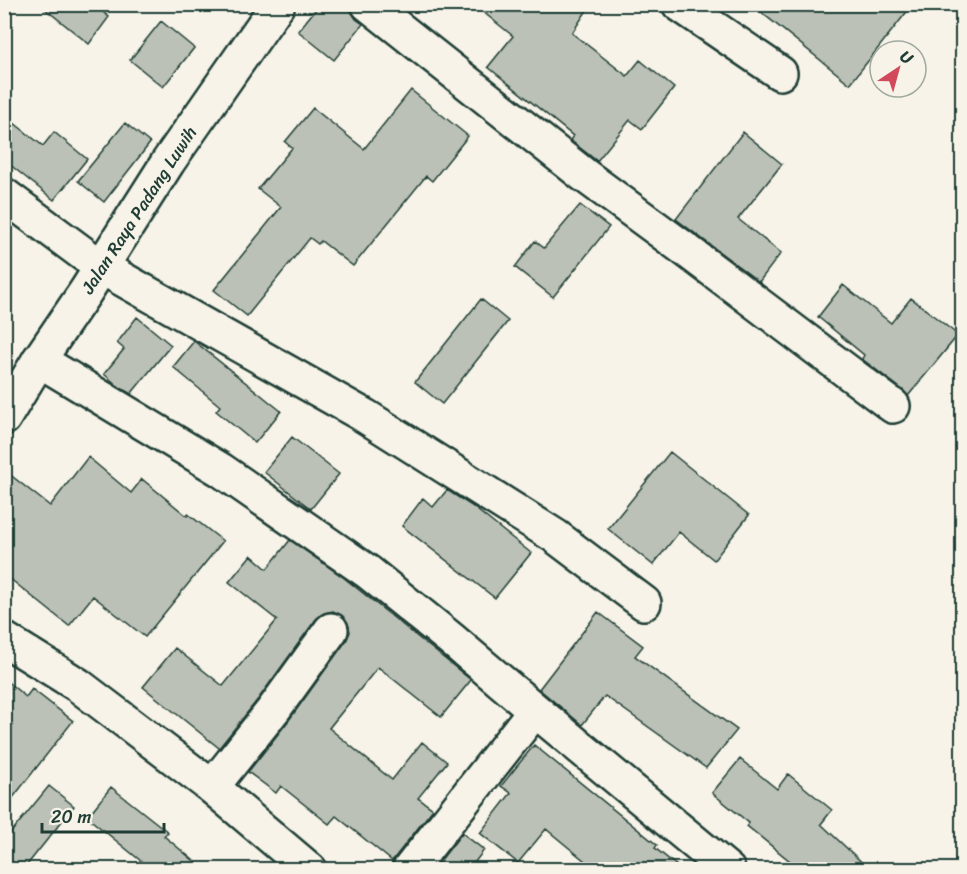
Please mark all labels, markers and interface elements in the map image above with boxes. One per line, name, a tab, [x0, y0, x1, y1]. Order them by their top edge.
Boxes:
north arrow	[868, 39, 928, 99]
text: U	[894, 42, 920, 73]
street label: Jalan Raya Padang Luwih	[72, 119, 206, 301]
scale bar	[42, 796, 164, 834]
text: 20 m	[51, 801, 91, 833]

